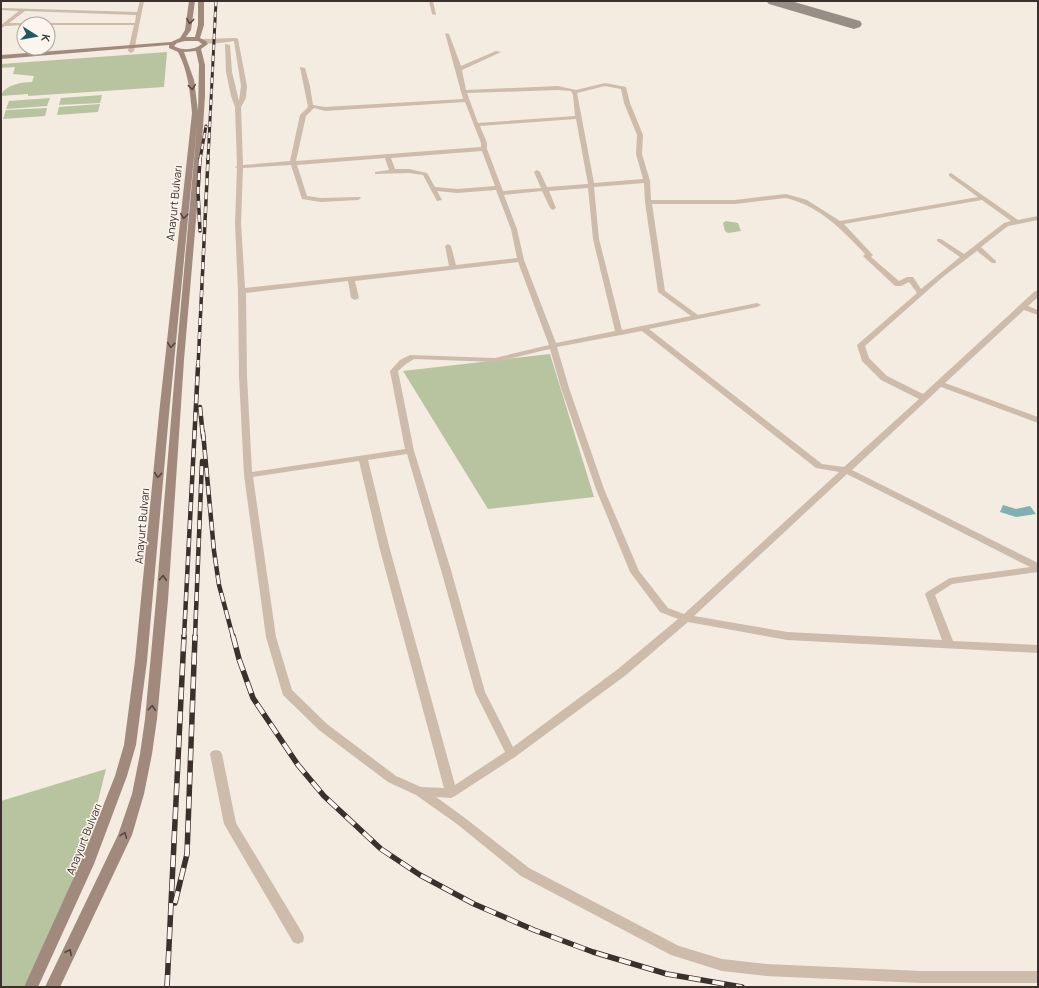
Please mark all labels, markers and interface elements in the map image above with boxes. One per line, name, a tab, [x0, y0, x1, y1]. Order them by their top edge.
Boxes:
north arrow	[16, 16, 56, 56]
one-way arrow	[185, 18, 194, 24]
text: K	[38, 33, 54, 44]
one-way arrow	[187, 84, 196, 90]
street label: Anayurt Bulvarı	[162, 164, 185, 242]
one-way arrow	[180, 213, 189, 219]
one-way arrow	[167, 342, 176, 348]
one-way arrow	[154, 472, 163, 478]
street label: Anayurt Bulvarı	[131, 487, 152, 564]
one-way arrow	[159, 575, 168, 582]
one-way arrow	[147, 705, 156, 711]
street label: Anayurt Bulvarı	[62, 801, 105, 877]
one-way arrow	[120, 831, 128, 838]
one-way arrow	[64, 949, 72, 956]

